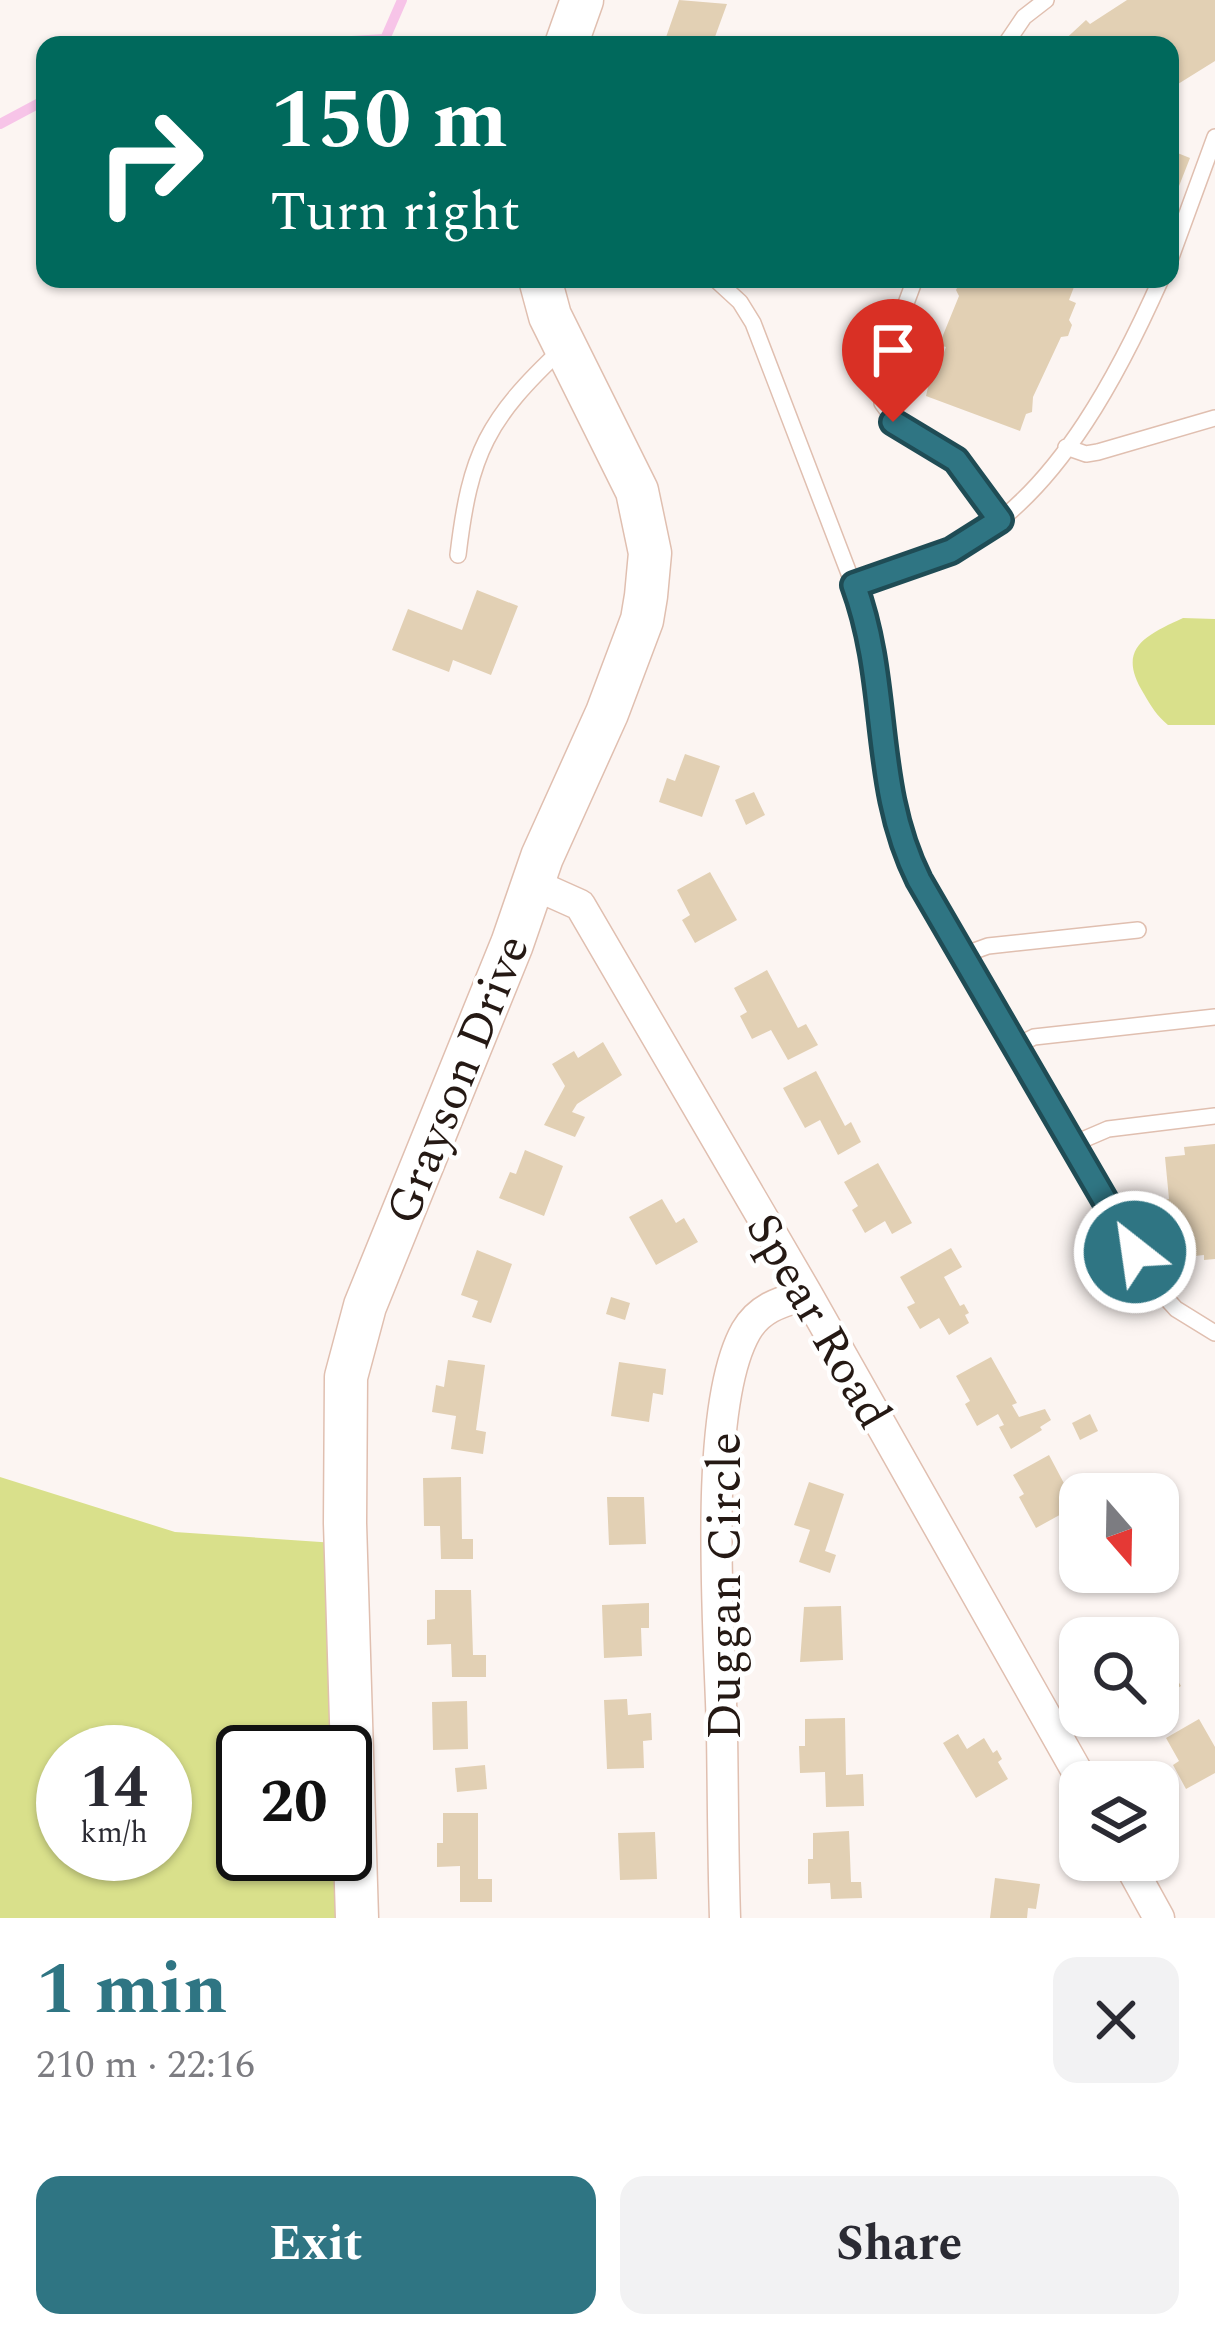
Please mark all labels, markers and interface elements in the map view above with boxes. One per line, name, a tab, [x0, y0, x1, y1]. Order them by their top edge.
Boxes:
text: 150 m	[270, 57, 508, 185]
icon: right	[72, 84, 228, 240]
text: Turn right	[270, 172, 520, 254]
pin	[842, 299, 944, 422]
icon: arrive	[860, 317, 926, 383]
street label: Grayson Drive	[367, 924, 550, 1236]
position arrow	[1072, 1189, 1198, 1315]
street label: Spear Road	[726, 1199, 909, 1443]
street label: Duggan Circle	[689, 1432, 762, 1740]
north arrow	[1059, 1473, 1179, 1593]
map controls	[1059, 1473, 1179, 1881]
button: search	[1059, 1617, 1179, 1737]
speed limit sign: 20	[216, 1725, 372, 1881]
text: 14	[80, 1742, 148, 1834]
button: layers	[1059, 1761, 1179, 1881]
text: km/h	[80, 1810, 148, 1856]
text: 1 min	[36, 1936, 228, 2045]
button: close	[1053, 1957, 1179, 2083]
text: 210 m · 22:16	[36, 2036, 255, 2095]
button: Exit	[36, 2176, 596, 2314]
button: Share	[620, 2176, 1179, 2314]

